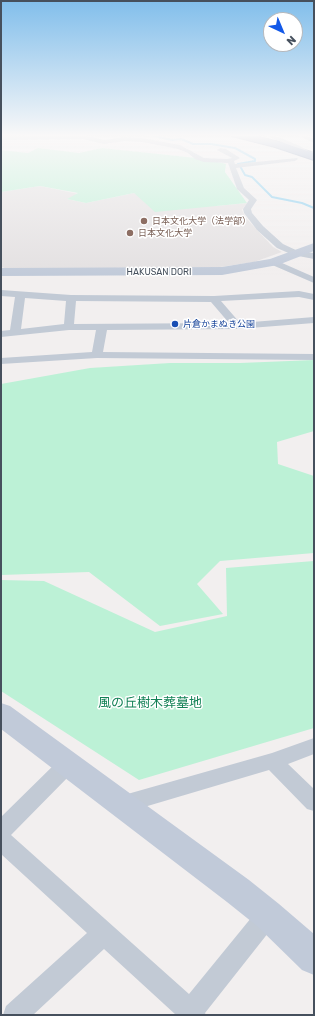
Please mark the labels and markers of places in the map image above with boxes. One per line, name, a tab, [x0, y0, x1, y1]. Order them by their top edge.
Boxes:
marker: 日本文化大学（法学部）	[139, 216, 149, 226]
place label: 日本文化大学（法学部）	[152, 216, 251, 226]
marker: 日本文化大学	[125, 228, 135, 238]
place label: 日本文化大学	[138, 228, 192, 238]
marker: 片倉かまぬき公園	[170, 319, 180, 329]
place label: 片倉かまぬき公園	[183, 319, 255, 329]

